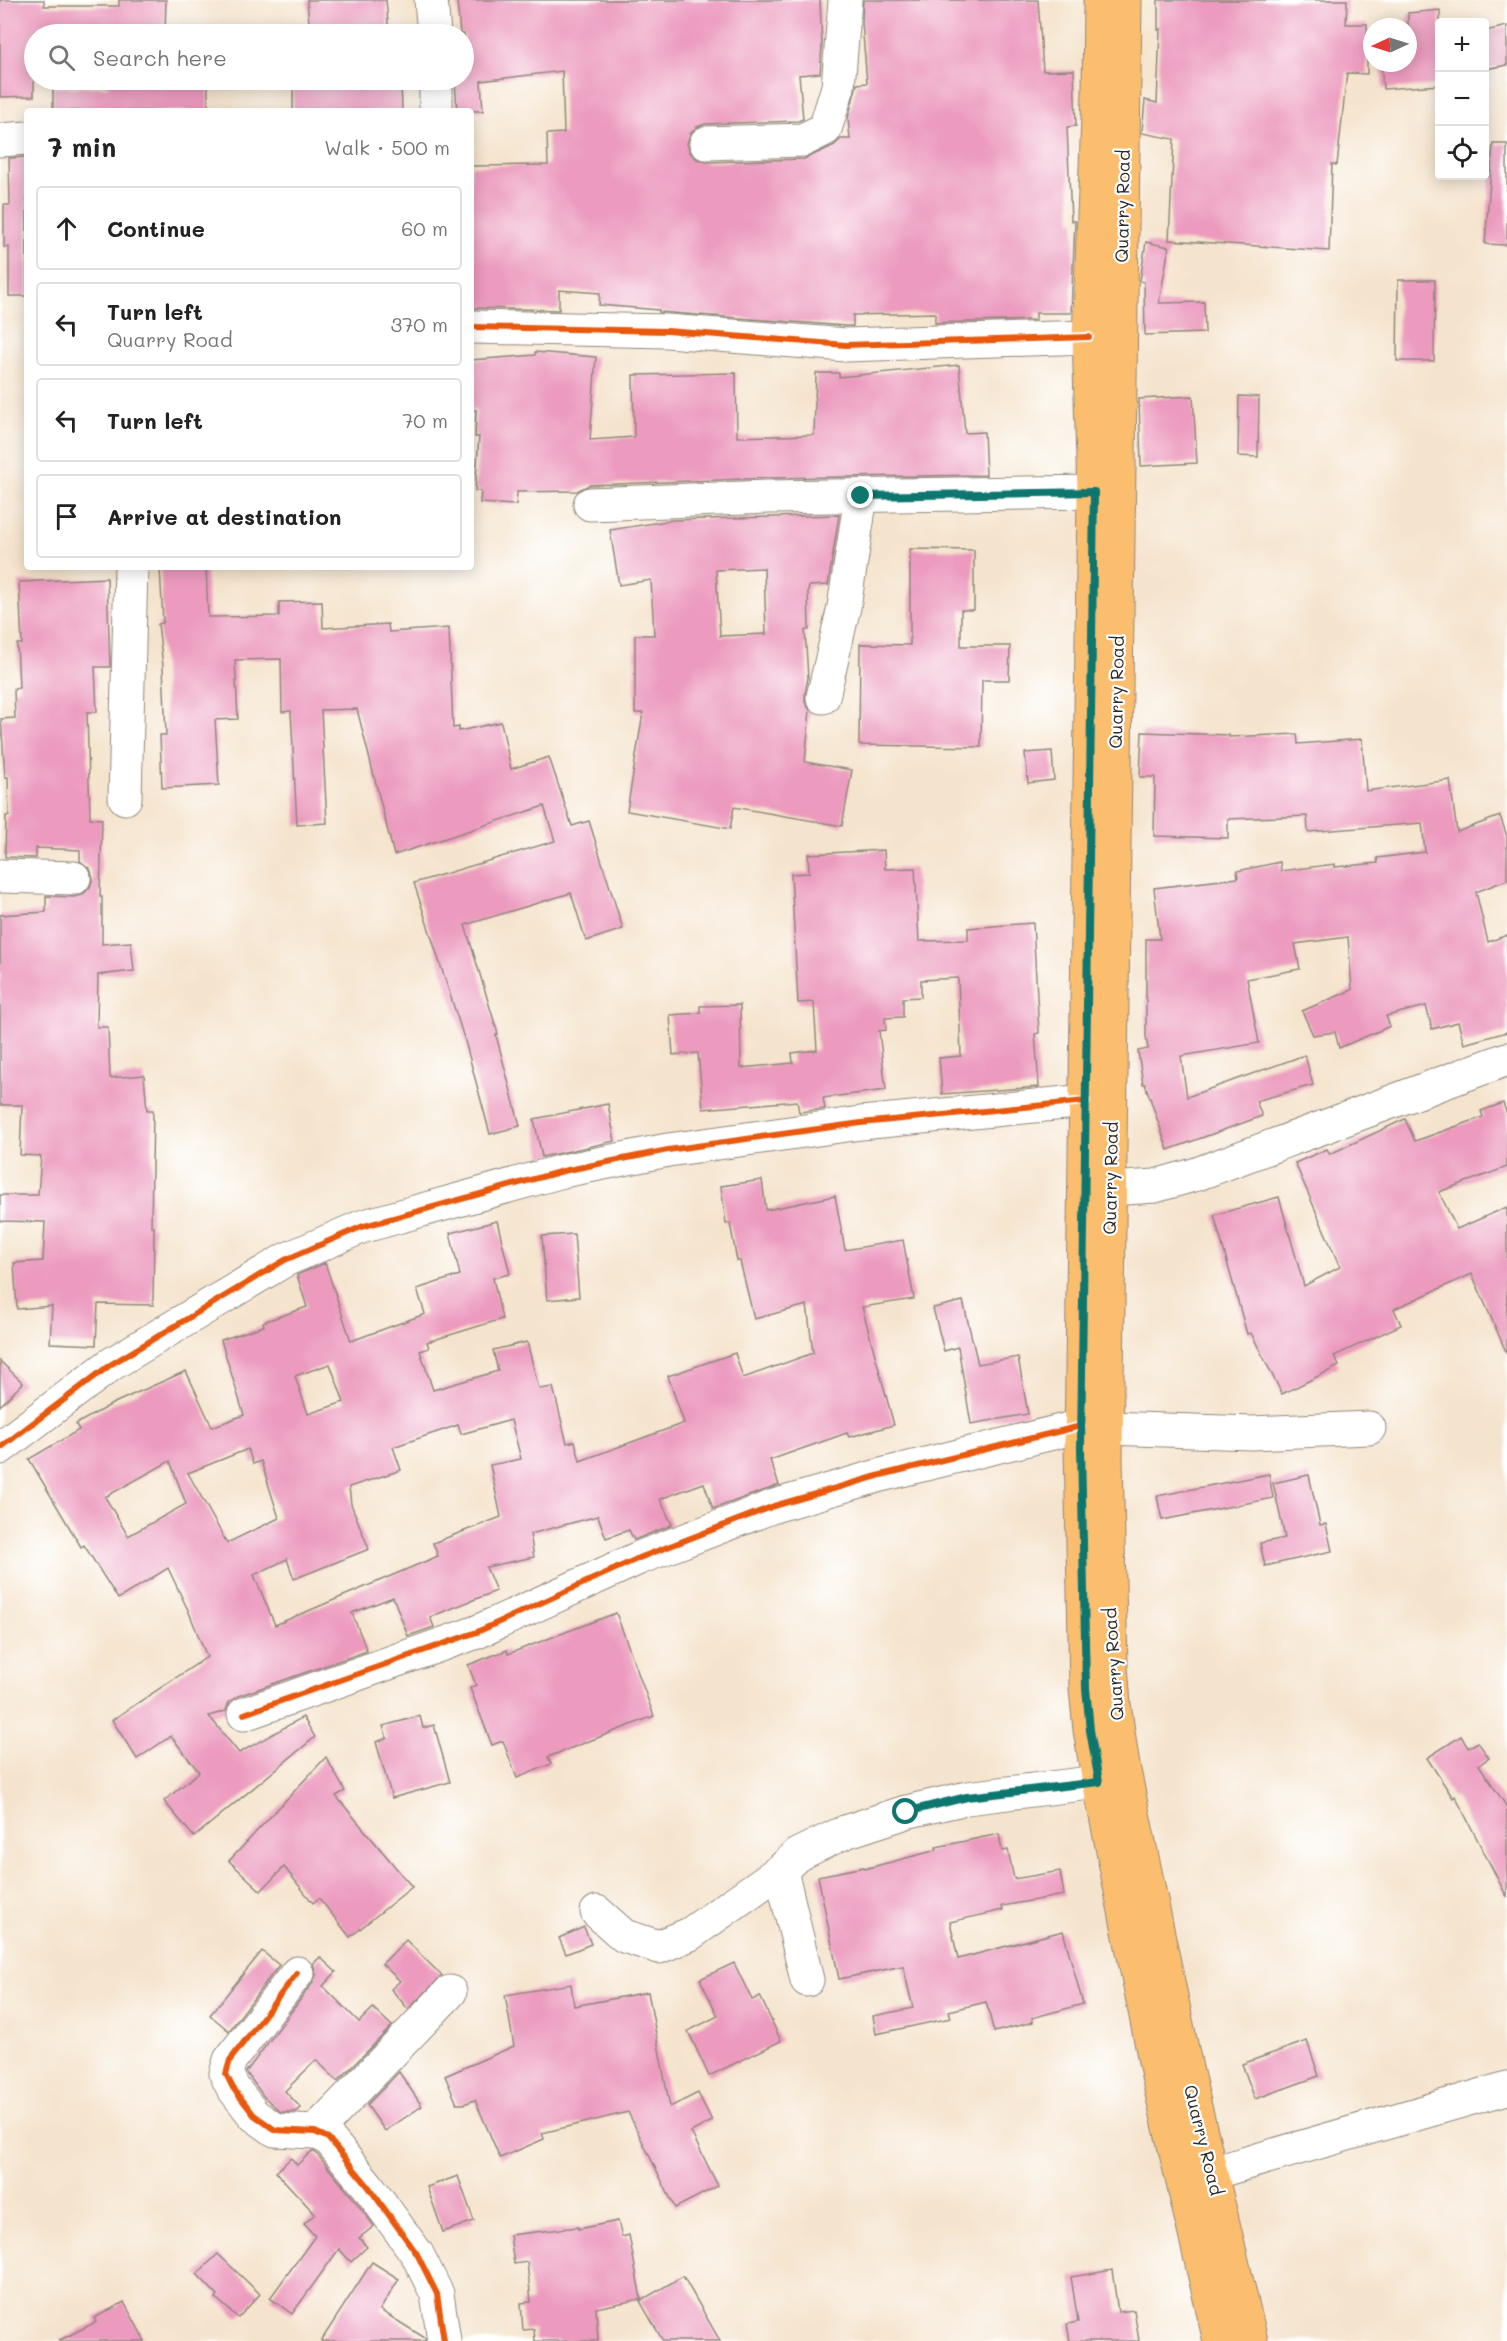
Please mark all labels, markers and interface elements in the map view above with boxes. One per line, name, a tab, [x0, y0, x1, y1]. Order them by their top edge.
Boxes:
north arrow	[1363, 18, 1417, 72]
map controls	[1435, 18, 1489, 180]
button: +	[1435, 18, 1489, 72]
search box	[24, 24, 474, 90]
icon: search	[45, 41, 78, 74]
text: Search here	[93, 43, 227, 72]
button: −	[1435, 72, 1489, 126]
button: locate	[1435, 126, 1489, 180]
text: 7 min	[48, 130, 116, 164]
text: Walk · 500 m	[324, 134, 450, 160]
street label: Quarry Road	[1109, 149, 1135, 263]
icon: ahead	[50, 212, 83, 245]
text: Continue	[107, 214, 205, 243]
text: 60 m	[401, 215, 448, 241]
text: Turn left	[107, 297, 203, 326]
icon: left	[50, 308, 83, 341]
text: 370 m	[390, 311, 448, 337]
text: Quarry Road	[107, 326, 233, 352]
icon: left	[50, 404, 83, 437]
text: Turn left	[107, 406, 203, 435]
text: 70 m	[402, 407, 448, 433]
route end	[847, 482, 873, 508]
icon: arrive	[50, 500, 83, 533]
text: Arrive at destination	[107, 502, 342, 531]
street label: Quarry Road	[1103, 635, 1129, 749]
street label: Quarry Road	[1097, 1121, 1123, 1235]
street label: Quarry Road	[1097, 1607, 1129, 1721]
route start	[892, 1798, 918, 1824]
street label: Quarry Road	[1179, 2082, 1229, 2198]

